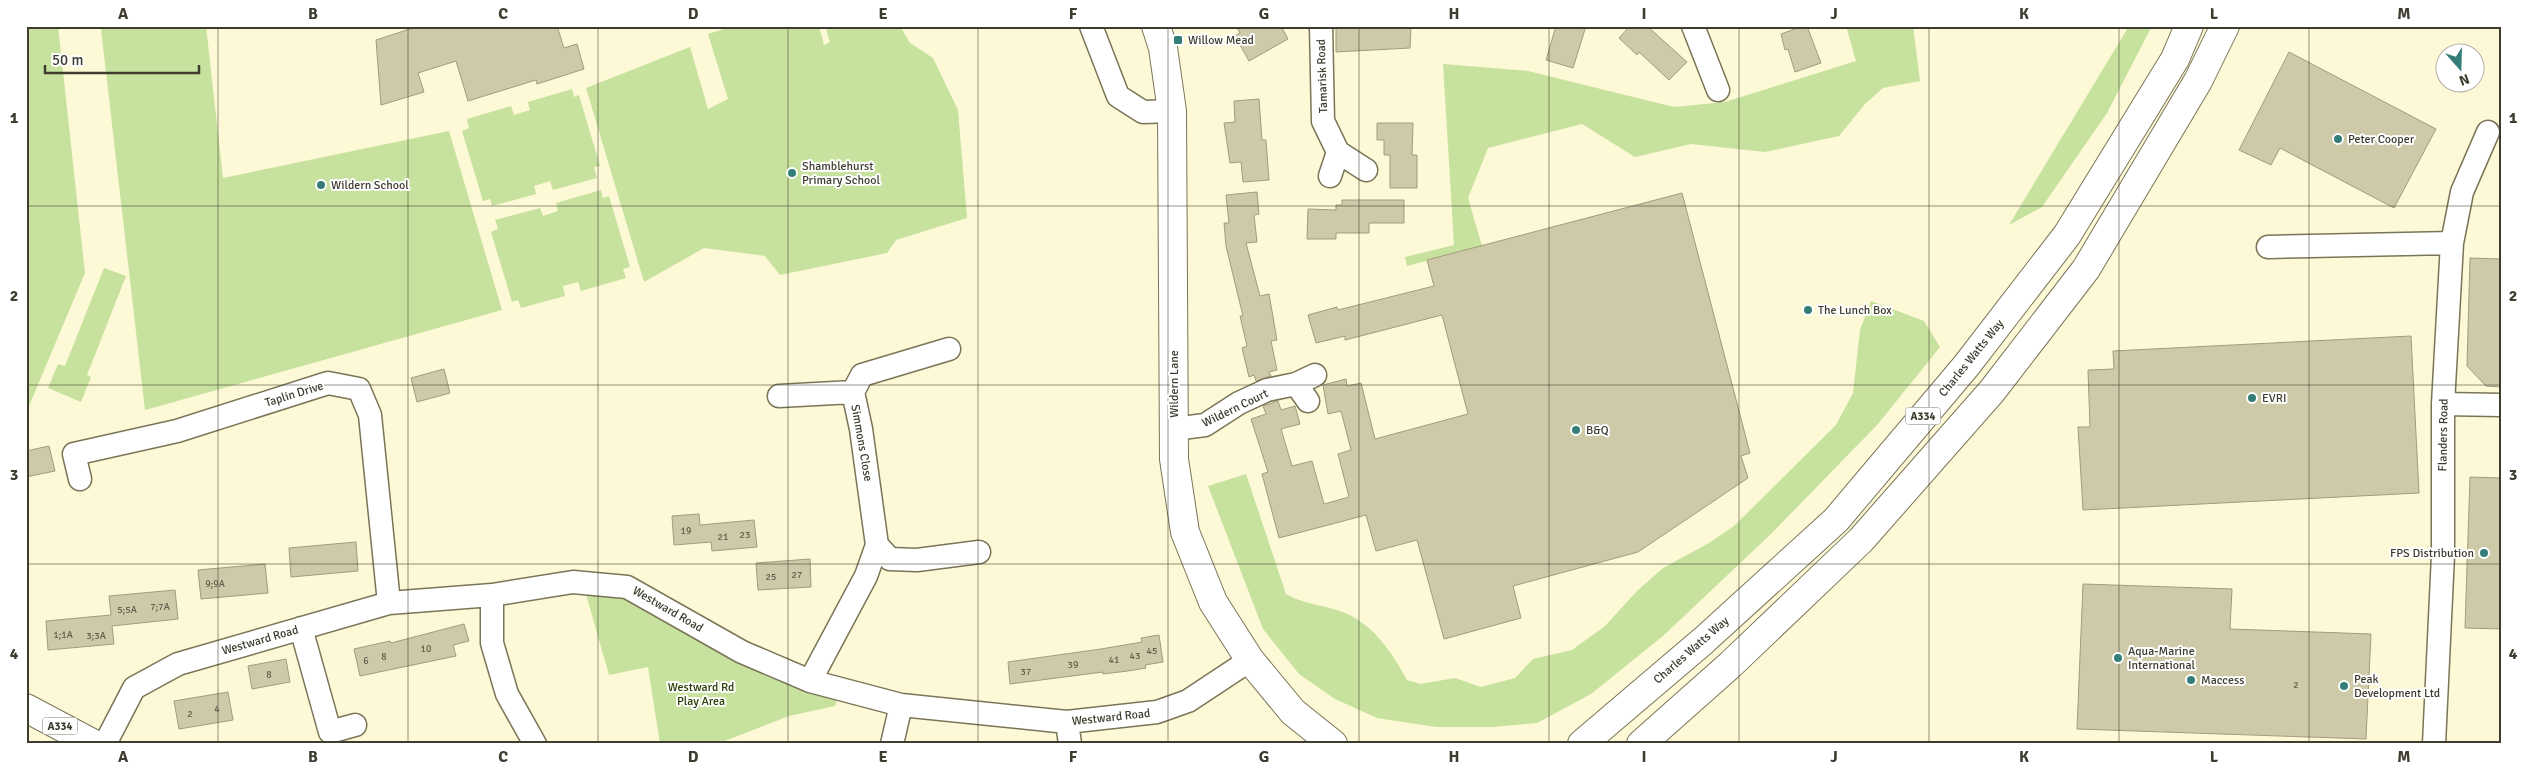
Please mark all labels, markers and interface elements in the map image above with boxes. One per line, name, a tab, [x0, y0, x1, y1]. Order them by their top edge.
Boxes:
text: A	[118, 4, 129, 24]
text: B	[308, 4, 318, 24]
text: C	[498, 4, 508, 24]
text: D	[688, 4, 699, 24]
text: E	[878, 4, 888, 24]
text: F	[1069, 4, 1078, 24]
text: G	[1259, 4, 1269, 24]
text: H	[1449, 4, 1459, 24]
text: I	[1641, 4, 1647, 24]
text: J	[1830, 4, 1838, 24]
text: K	[2019, 4, 2029, 24]
text: L	[2210, 4, 2219, 24]
text: M	[2397, 4, 2411, 24]
place label: Willow Mead	[1188, 33, 1254, 48]
marker: Willow Mead	[1172, 34, 1184, 46]
street label: Tamarisk Road	[1314, 39, 1331, 113]
scale bar	[45, 42, 199, 74]
north arrow	[2434, 42, 2484, 92]
text: 50 m	[52, 51, 83, 69]
text: N	[2457, 70, 2472, 89]
text: 1	[10, 108, 19, 128]
text: 1	[2509, 108, 2518, 128]
place label: Peter Cooper	[2348, 132, 2415, 147]
marker: Peter Cooper	[2332, 133, 2344, 145]
place label: Shamblehurst Primary School	[802, 159, 880, 188]
marker: Shamblehurst Primary School	[786, 167, 798, 179]
place label: Wildern School	[331, 178, 409, 193]
marker: Wildern School	[315, 179, 327, 191]
text: 2	[10, 286, 18, 306]
text: 2	[2509, 286, 2517, 306]
place label: The Lunch Box	[1818, 303, 1892, 318]
marker: The Lunch Box	[1802, 304, 1814, 316]
street label: Charles Watts Way	[1936, 316, 2007, 400]
street label: Wildern Lane	[1167, 350, 1182, 418]
street label: Taplin Drive	[263, 379, 325, 410]
street label: Wildern Court	[1200, 386, 1271, 431]
place label: EVRI	[2262, 391, 2286, 406]
marker: EVRI	[2246, 392, 2258, 404]
street label: Flanders Road	[2435, 398, 2452, 472]
street label: Simmons Close	[847, 403, 876, 483]
road number: A334	[1906, 408, 1940, 424]
place label: B&Q	[1586, 423, 1609, 438]
marker: B&Q	[1570, 424, 1582, 436]
text: 3	[10, 465, 18, 485]
text: 3	[2509, 465, 2517, 485]
house number: 19	[681, 525, 691, 537]
house number: 23	[740, 529, 750, 541]
house number: 21	[718, 531, 728, 543]
place label: FPS Distribution	[2390, 546, 2474, 561]
marker: FPS Distribution	[2478, 547, 2490, 559]
house number: 27	[792, 569, 802, 581]
house number: 25	[766, 571, 776, 583]
house number: 9;9A	[205, 578, 225, 590]
street label: Westward Road	[630, 583, 706, 636]
house number: 7;7A	[150, 601, 170, 613]
house number: 5;5A	[117, 604, 137, 616]
street label: Charles Watts Way	[1651, 613, 1732, 687]
street label: Westward Road	[220, 622, 300, 659]
house number: 1;1A	[53, 629, 73, 641]
house number: 3;3A	[86, 630, 106, 642]
house number: 10	[421, 643, 431, 655]
text: 4	[10, 644, 19, 664]
place label: Aqua-Marine International	[2128, 644, 2195, 673]
text: 4	[2509, 644, 2518, 664]
house number: 45	[1147, 645, 1157, 657]
house number: 43	[1130, 650, 1140, 662]
house number: 8	[381, 651, 387, 663]
marker: Aqua-Marine International	[2112, 652, 2124, 664]
house number: 41	[1109, 654, 1119, 666]
house number: 6	[363, 655, 369, 667]
house number: 39	[1068, 659, 1078, 671]
house number: 37	[1021, 666, 1031, 678]
house number: 8	[266, 669, 272, 681]
place label: Peak Development Ltd	[2354, 672, 2440, 701]
place label: Maccess	[2201, 673, 2244, 688]
marker: Maccess	[2185, 674, 2197, 686]
house number: 2	[2293, 679, 2299, 691]
park label: Westward Rd Play Area	[668, 680, 734, 709]
marker: Peak Development Ltd	[2338, 680, 2350, 692]
house number: 4	[214, 703, 220, 715]
street label: Westward Road	[1071, 706, 1151, 729]
house number: 2	[187, 708, 193, 720]
road number: A334	[42, 718, 78, 734]
text: A	[118, 747, 129, 767]
text: B	[308, 747, 318, 767]
text: C	[498, 747, 508, 767]
text: D	[688, 747, 699, 767]
text: E	[878, 747, 888, 767]
text: F	[1069, 747, 1078, 767]
text: G	[1259, 747, 1269, 767]
text: H	[1449, 747, 1459, 767]
text: I	[1641, 747, 1647, 767]
text: J	[1830, 747, 1838, 767]
text: K	[2019, 747, 2029, 767]
text: L	[2210, 747, 2219, 767]
text: M	[2397, 747, 2411, 767]

